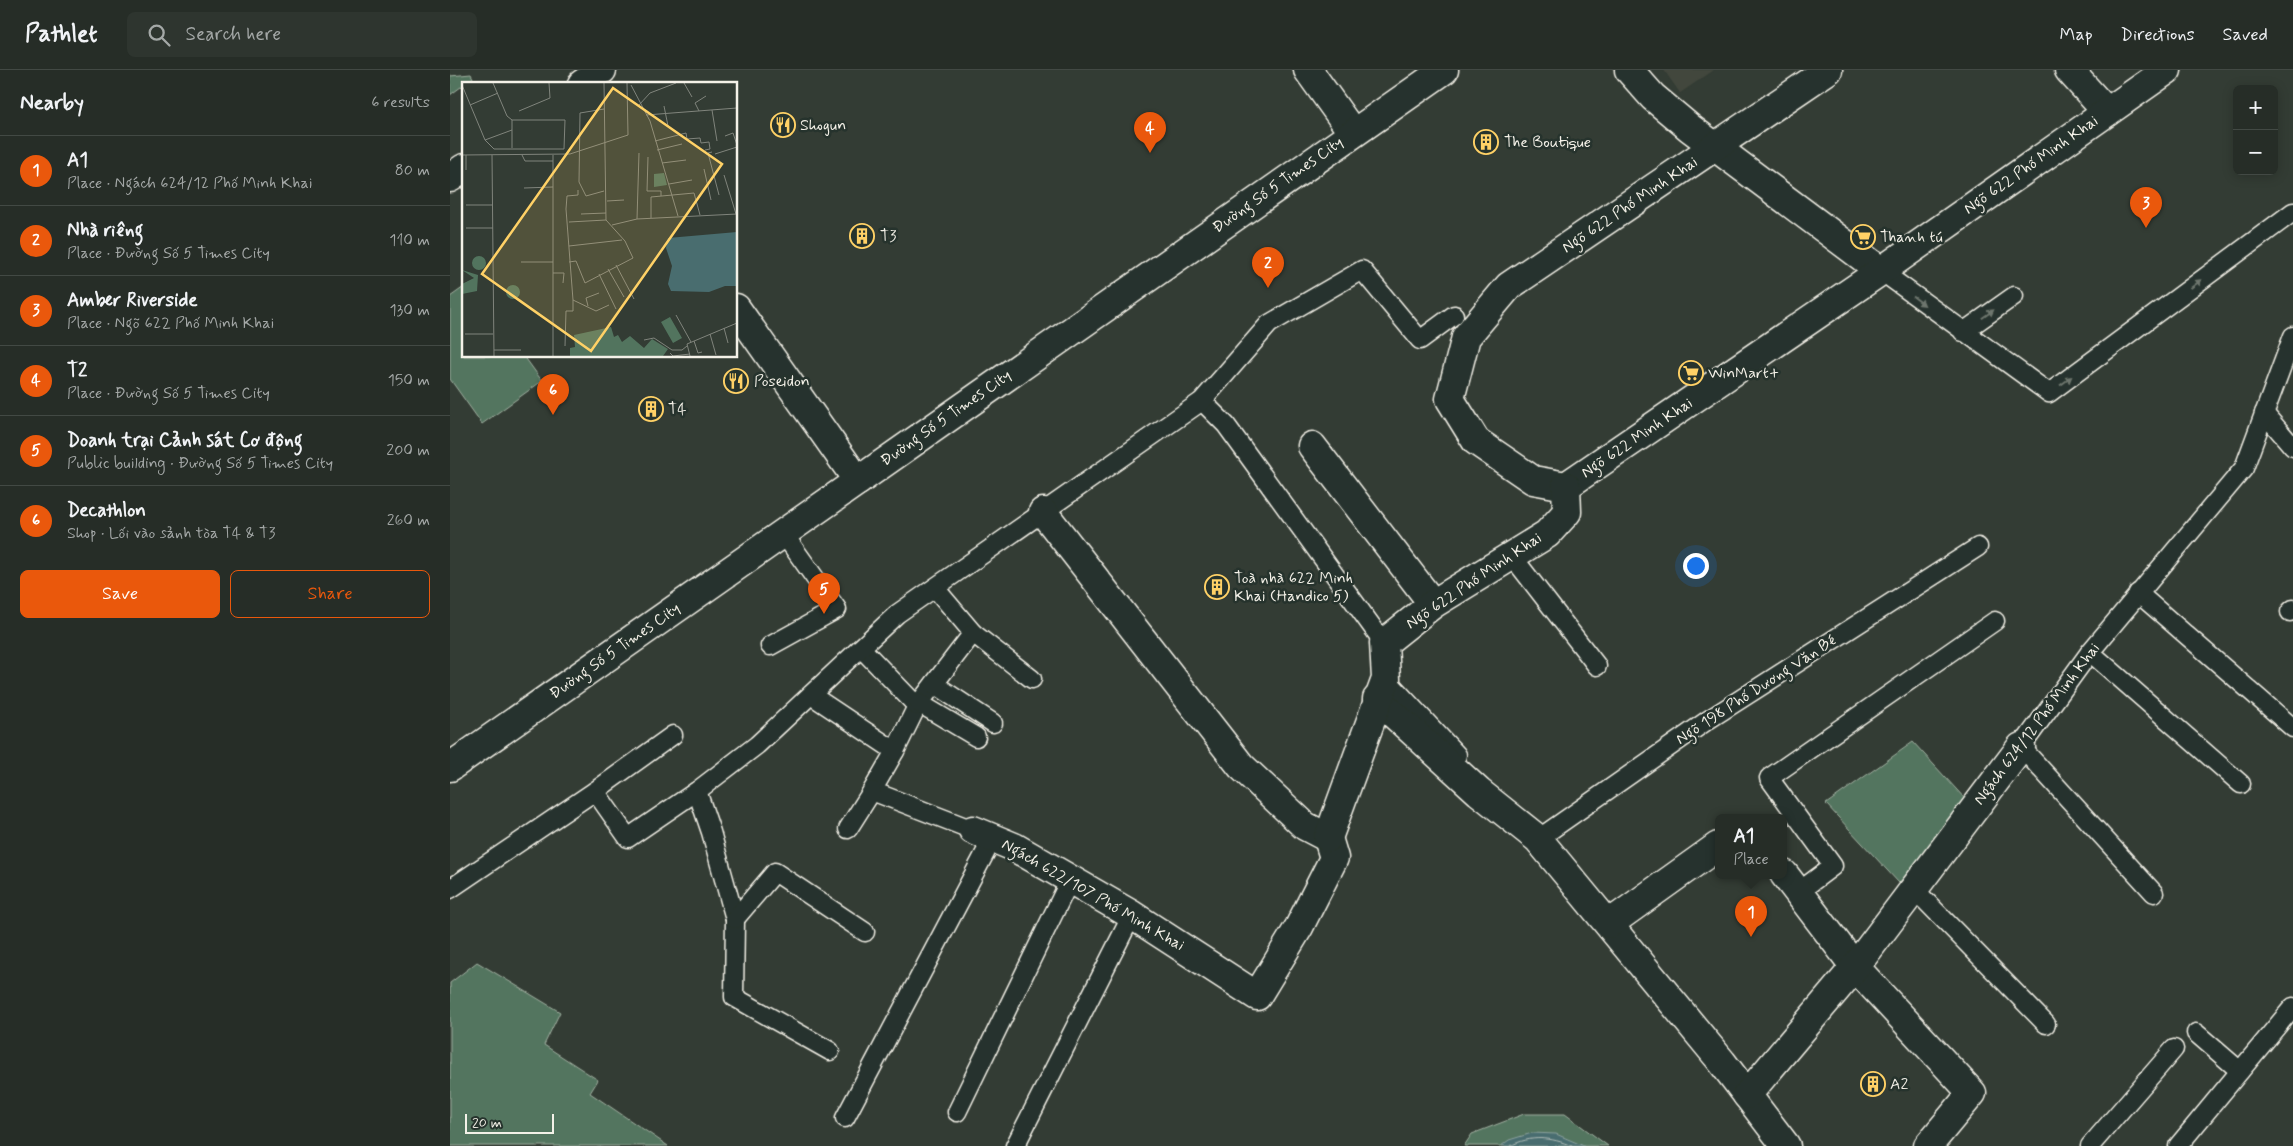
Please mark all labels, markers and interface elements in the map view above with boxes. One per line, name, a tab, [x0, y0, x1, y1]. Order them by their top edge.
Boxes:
search box	[127, 12, 477, 57]
text: Pathlet	[25, 19, 97, 50]
icon: search	[145, 21, 173, 49]
text: Search here	[185, 22, 281, 47]
text: Map	[2060, 23, 2093, 47]
text: Directions	[2121, 23, 2195, 47]
text: Saved	[2223, 23, 2268, 47]
inset map	[462, 82, 738, 358]
map controls	[2233, 85, 2278, 175]
button: +	[2233, 85, 2278, 130]
text: Nearby	[20, 89, 84, 117]
text: 6 results	[371, 92, 430, 113]
street label: Ngõ 622 Phố Minh Khai	[1960, 111, 2103, 220]
restaurant icon: Shogun	[770, 112, 796, 138]
pin: 4	[1134, 112, 1166, 153]
place label: Shogun	[800, 115, 846, 136]
building icon: The Boutique	[1473, 129, 1499, 155]
button: −	[2233, 130, 2278, 175]
street label: Đường Số 5 Times City	[1208, 132, 1348, 239]
place label: The Boutique	[1504, 132, 1591, 153]
text: A1	[67, 148, 88, 173]
street label: Ngõ 622 Phố Minh Khai	[1558, 152, 1703, 259]
text: 1	[32, 160, 40, 181]
text: 80 m	[395, 160, 430, 181]
text: Place · Ngách 624/12 Phố Minh Khai	[67, 173, 312, 194]
pin: 3	[2130, 187, 2162, 228]
text: Nhà riêng	[67, 218, 143, 243]
building icon: T3	[849, 223, 875, 249]
supermarket icon: Thanh tú	[1850, 224, 1876, 250]
place label: T3	[880, 226, 897, 247]
place label: Thanh tú	[1880, 227, 1943, 248]
text: 2	[32, 230, 40, 251]
text: 110 m	[389, 230, 430, 251]
text: Place · Đường Số 5 Times City	[67, 243, 270, 264]
pin: 2	[1252, 247, 1284, 288]
one-way arrow	[2189, 279, 2202, 290]
text: Amber Riverside	[67, 288, 198, 313]
one-way arrow	[1912, 295, 1925, 306]
text: 3	[32, 300, 40, 321]
text: 130 m	[389, 300, 430, 321]
one-way arrow	[1982, 309, 1995, 319]
text: Place · Ngõ 622 Phố Minh Khai	[67, 313, 274, 334]
text: T2	[67, 358, 87, 383]
supermarket icon: WinMart+	[1678, 360, 1704, 386]
place label: WinMart+	[1708, 363, 1780, 384]
street label: Đường Số 5 Times City	[876, 365, 1016, 472]
restaurant icon: Poseidon	[723, 368, 749, 394]
text: 4	[31, 370, 41, 391]
text: 150 m	[388, 370, 430, 391]
place label: Poseidon	[754, 371, 810, 392]
pin: 6	[537, 374, 569, 415]
one-way arrow	[2059, 376, 2073, 386]
text: Place · Đường Số 5 Times City	[67, 383, 270, 404]
street label: Ngõ 622 Minh Khai	[1577, 393, 1697, 484]
building icon: T4	[638, 396, 664, 422]
place label: T4	[668, 399, 687, 420]
text: Doanh trại Cảnh sát Cơ động	[67, 428, 303, 453]
text: 5	[31, 440, 41, 461]
text: 200 m	[386, 440, 430, 461]
text: Public building · Đường Số 5 Times City	[67, 453, 333, 474]
text: Decathlon	[67, 498, 146, 523]
text: 6	[32, 510, 40, 531]
text: 260 m	[387, 510, 430, 531]
text: Shop · Lối vào sảnh tòa T4 & T3	[67, 523, 276, 544]
street label: Ngõ 622 Phố Minh Khai	[1402, 528, 1547, 635]
your location	[1683, 553, 1709, 579]
place label: Toà nhà 622 Minh Khai (Handico 5)	[1234, 568, 1353, 607]
button: Save	[20, 570, 220, 618]
button: Share	[230, 570, 430, 618]
pin: 5	[808, 573, 840, 614]
building icon: Toà nhà 622 Minh Khai (Handico 5)	[1204, 574, 1230, 600]
street label: Đường Số 5 Times City	[545, 598, 685, 705]
street label: Ngõ 198 Phố Dương Văn Bé	[1672, 630, 1841, 751]
street label: Ngách 624/12 Phố Minh Khai	[1969, 639, 2106, 810]
popup	[1715, 814, 1787, 879]
text: A1	[1733, 824, 1754, 849]
street label: Ngách 622/107 Phố Minh Khai	[997, 834, 1188, 957]
text: Place	[1733, 849, 1769, 870]
pin: 1	[1735, 896, 1767, 937]
building icon: A2	[1860, 1071, 1886, 1097]
place label: A2	[1890, 1074, 1908, 1095]
scale bar	[465, 1111, 554, 1134]
text: 20 m	[472, 1114, 502, 1132]

